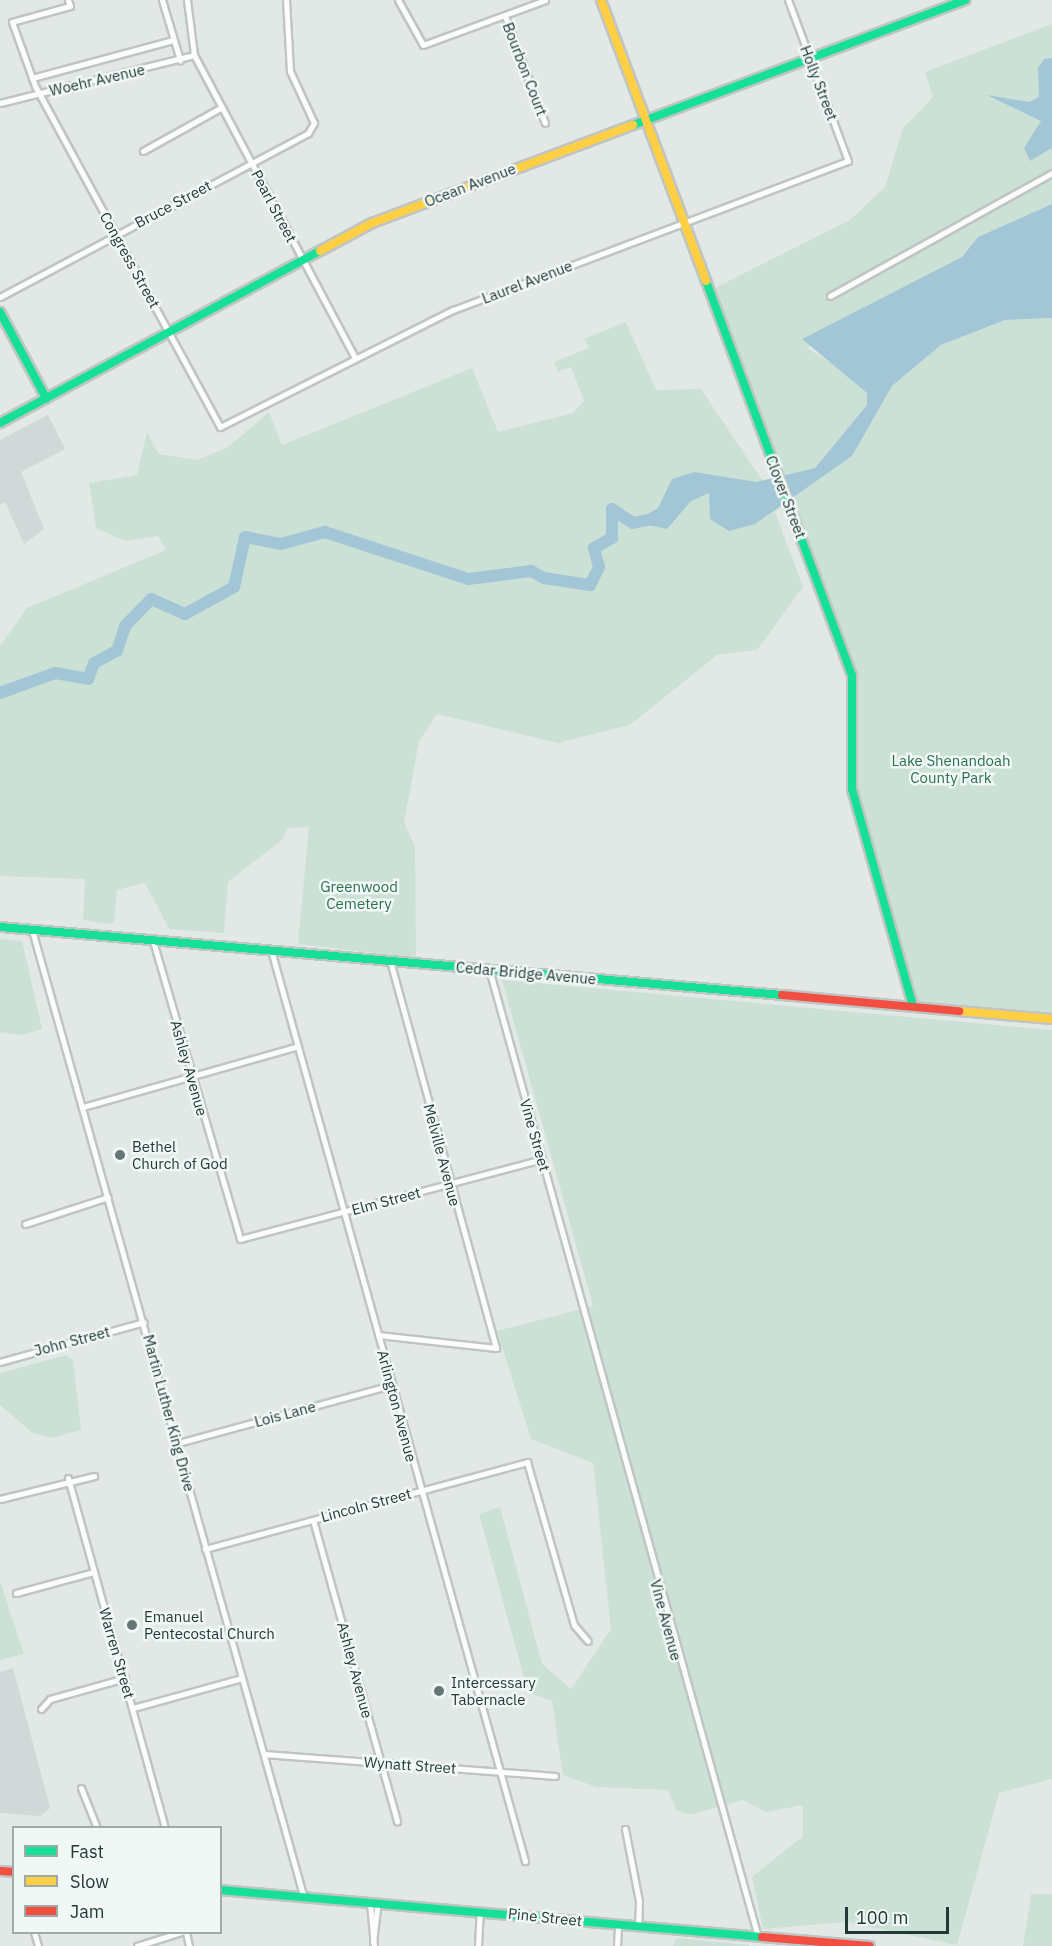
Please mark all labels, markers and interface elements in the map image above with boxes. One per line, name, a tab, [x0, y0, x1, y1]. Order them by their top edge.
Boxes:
street label: Bourbon Court	[499, 20, 551, 118]
street label: Holly Street	[796, 43, 842, 123]
street label: Woehr Avenue	[48, 60, 146, 100]
street label: Ocean Avenue	[422, 159, 518, 211]
street label: Pearl Street	[247, 167, 301, 245]
street label: Bruce Street	[132, 176, 214, 232]
street label: Congress Street	[96, 209, 164, 311]
street label: Laurel Avenue	[479, 257, 575, 307]
street label: Clover Street	[762, 453, 810, 541]
park label: Lake Shenandoah County Park	[891, 751, 1011, 786]
park label: Greenwood Cemetery	[320, 877, 398, 912]
street label: Cedar Bridge Avenue	[455, 958, 597, 988]
street label: Ashley Avenue	[167, 1018, 211, 1118]
street label: Vine Street	[516, 1097, 554, 1173]
street label: Melville Avenue	[420, 1102, 464, 1208]
place label: Bethel Church of God	[132, 1137, 228, 1172]
marker: Bethel Church of God	[113, 1148, 127, 1162]
street label: Elm Street	[350, 1183, 422, 1219]
street label: John Street	[32, 1322, 112, 1360]
street label: Martin Luther King Drive	[139, 1333, 199, 1493]
street label: Arlington Avenue	[373, 1348, 421, 1464]
street label: Lois Lane	[252, 1397, 318, 1431]
street label: Lincoln Street	[319, 1484, 413, 1526]
street label: Vine Avenue	[647, 1577, 685, 1663]
street label: Warren Street	[95, 1606, 139, 1700]
place label: Emanuel Pentecostal Church	[144, 1607, 275, 1642]
marker: Emanuel Pentecostal Church	[125, 1618, 139, 1632]
street label: Ashley Avenue	[334, 1620, 376, 1720]
place label: Intercessary Tabernacle	[451, 1673, 536, 1708]
marker: Intercessary Tabernacle	[432, 1684, 446, 1698]
street label: Wynatt Street	[363, 1753, 457, 1777]
legend	[12, 1826, 222, 1934]
text: Fast	[70, 1840, 104, 1863]
text: Slow	[70, 1870, 109, 1893]
scale bar	[848, 1895, 952, 1933]
text: Jam	[70, 1900, 105, 1923]
street label: Pine Street	[507, 1904, 583, 1930]
text: 100 m	[856, 1906, 908, 1929]

